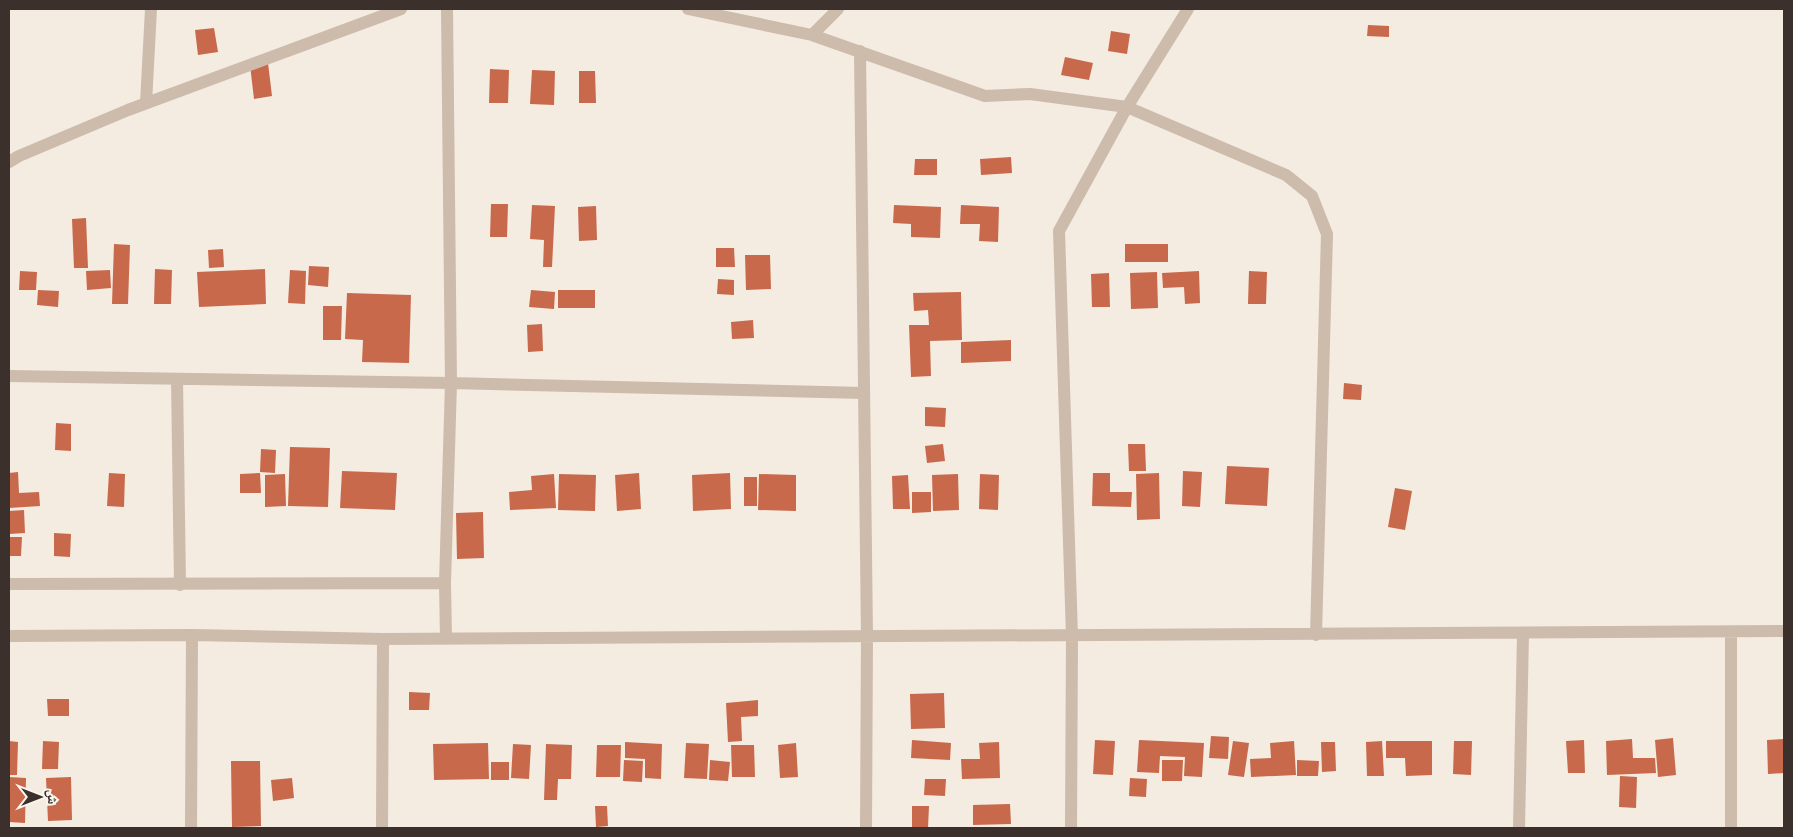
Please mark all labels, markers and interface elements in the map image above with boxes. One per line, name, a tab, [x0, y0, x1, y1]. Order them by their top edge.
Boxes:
north arrow	[15, 772, 65, 822]
text: ش	[42, 790, 62, 805]

